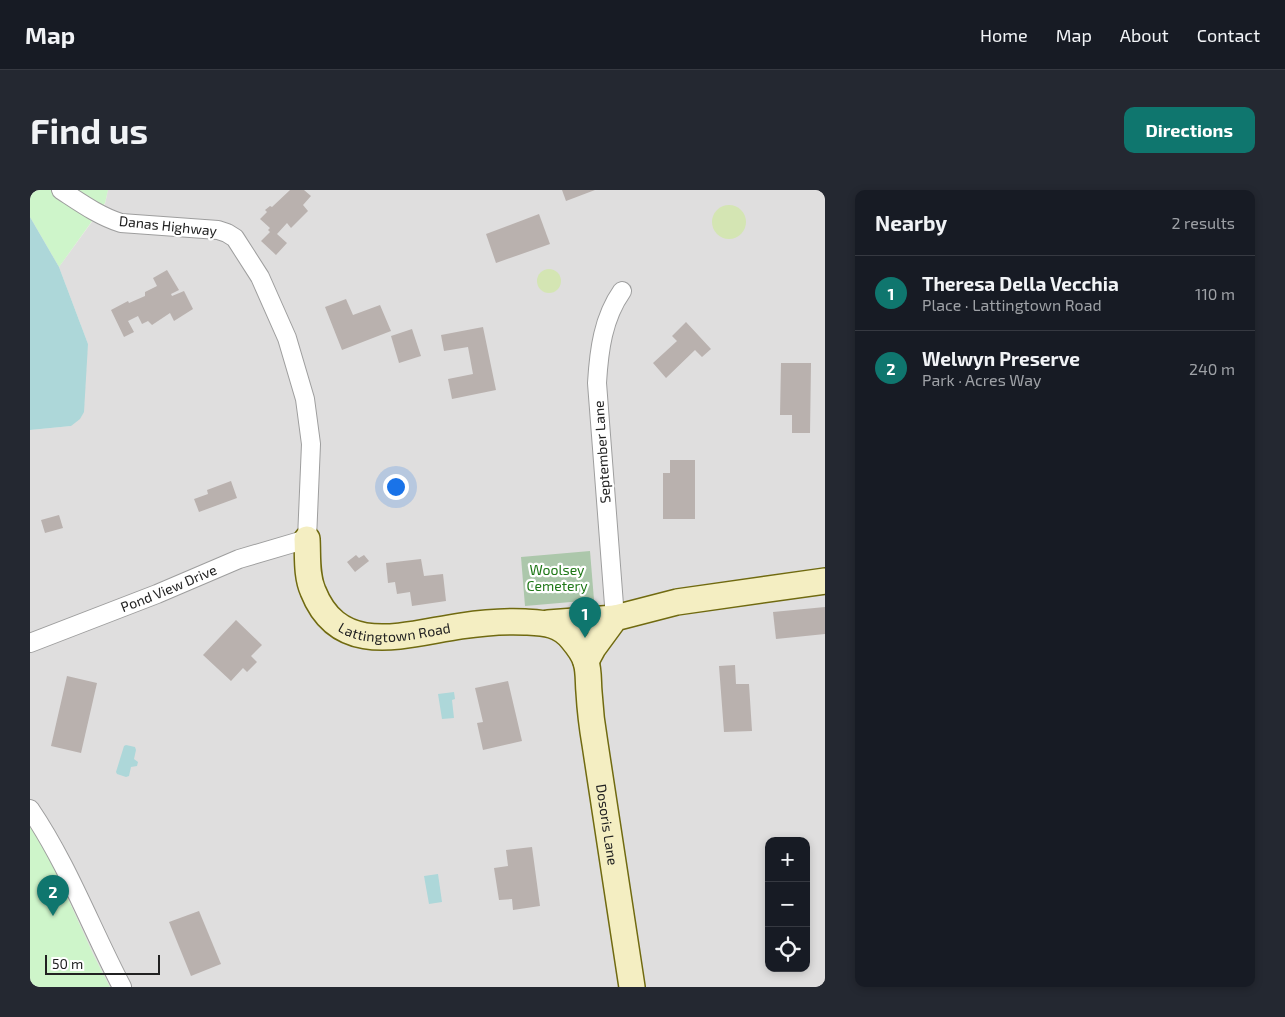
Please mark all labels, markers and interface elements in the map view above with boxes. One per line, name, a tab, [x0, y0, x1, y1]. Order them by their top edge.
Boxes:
text: Map	[25, 20, 75, 49]
text: Home	[980, 24, 1028, 46]
text: Map	[1056, 24, 1092, 46]
text: About	[1120, 24, 1169, 46]
text: Contact	[1197, 24, 1260, 46]
button: Directions	[1124, 107, 1255, 153]
text: Find us	[30, 109, 148, 151]
text: Nearby	[875, 210, 947, 235]
street label: Danas Highway	[118, 212, 218, 239]
text: 2 results	[1172, 213, 1235, 232]
text: Theresa Della Vecchia	[922, 272, 1119, 295]
text: 1	[888, 284, 894, 303]
text: 110 m	[1195, 284, 1235, 303]
text: Place · Lattingtown Road	[922, 295, 1102, 314]
text: Welwyn Preserve	[922, 347, 1080, 370]
text: 2	[886, 359, 896, 378]
text: 240 m	[1189, 359, 1235, 378]
text: Park · Acres Way	[922, 370, 1041, 389]
street label: September Lane	[589, 400, 614, 504]
your location	[383, 474, 409, 500]
street label: Pond View Drive	[118, 561, 219, 615]
park label: Woolsey Cemetery	[526, 561, 588, 594]
pin: 1	[569, 597, 601, 638]
street label: Lattingtown Road	[336, 618, 452, 645]
street label: Dosoris Lane	[593, 783, 622, 866]
map controls	[765, 837, 810, 972]
button: +	[765, 837, 810, 882]
pin: 2	[37, 875, 69, 916]
button: −	[765, 882, 810, 927]
button: locate	[765, 927, 810, 972]
scale bar	[45, 952, 160, 975]
text: 50 m	[52, 955, 83, 972]

